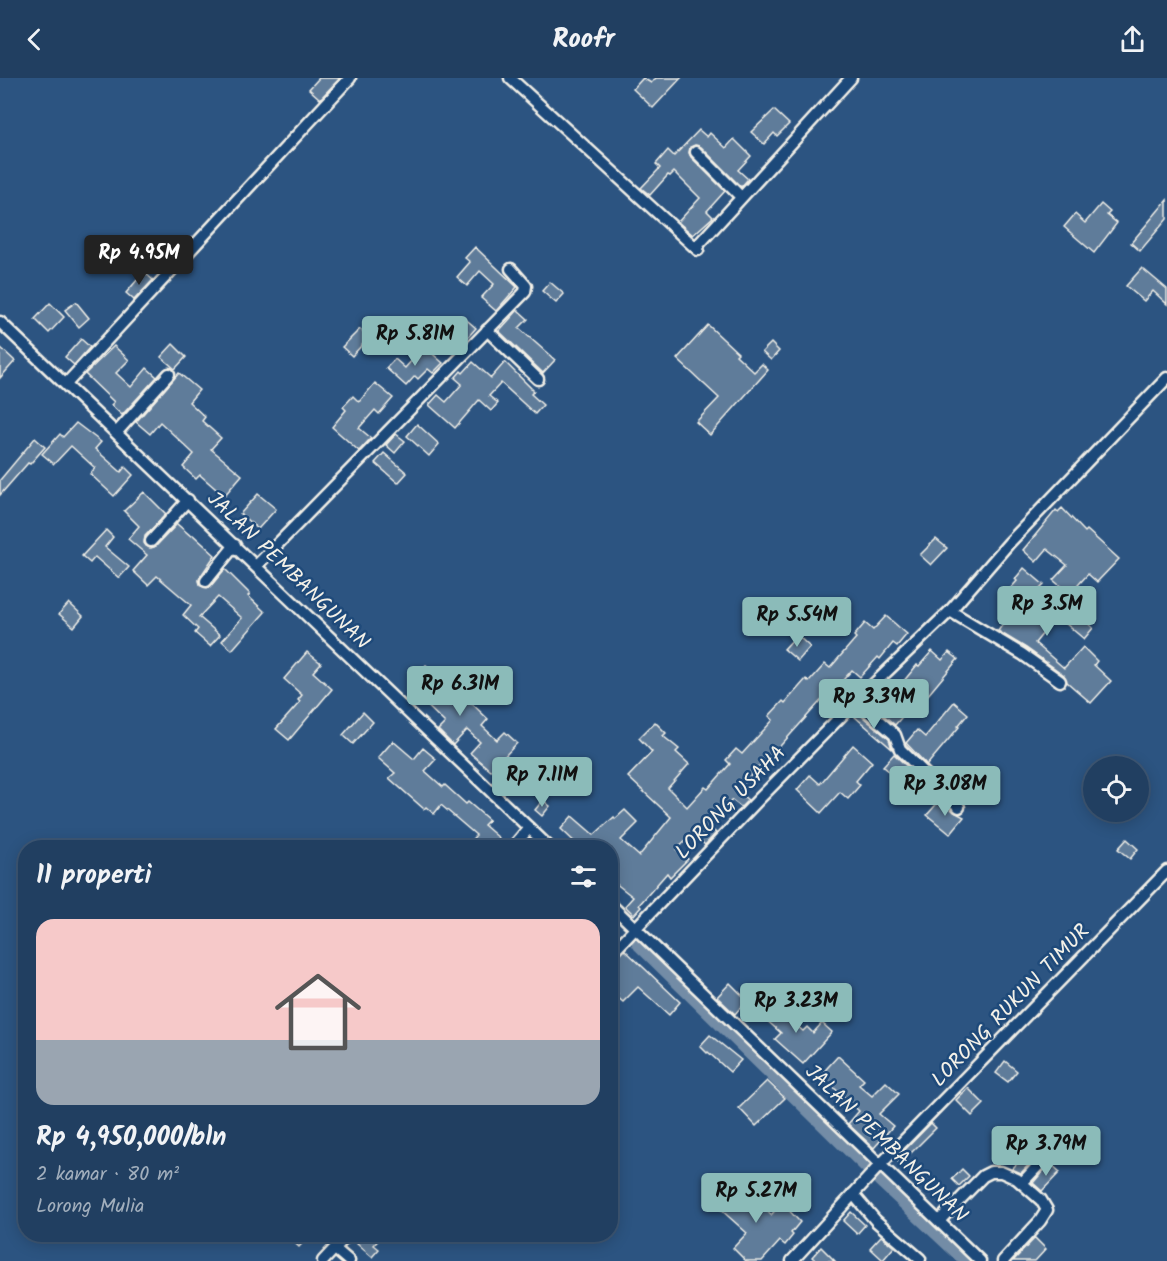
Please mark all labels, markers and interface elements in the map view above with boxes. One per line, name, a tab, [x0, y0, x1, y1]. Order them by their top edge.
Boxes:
text: Roofr	[552, 18, 615, 61]
icon: back	[18, 23, 51, 56]
icon: share	[1116, 23, 1149, 56]
pin: Rp 4.95M	[77, 235, 201, 286]
text: Rp 4.95M	[98, 238, 180, 270]
pin: Rp 5.81M	[353, 316, 477, 367]
text: Rp 5.81M	[376, 319, 454, 351]
street label: JALAN PEMBANGUNAN	[199, 484, 377, 658]
pin: Rp 3.5M	[992, 586, 1102, 637]
text: Rp 3.5M	[1011, 589, 1083, 621]
pin: Rp 5.54M	[735, 597, 859, 648]
text: Rp 5.54M	[756, 600, 838, 632]
pin: Rp 6.31M	[398, 666, 522, 717]
text: Rp 6.31M	[421, 669, 499, 701]
pin: Rp 3.39M	[812, 679, 936, 730]
text: Rp 3.39M	[833, 682, 915, 714]
street label: LORONG USAHA	[668, 738, 794, 868]
map controls	[1083, 756, 1149, 822]
button: locate	[1083, 756, 1149, 822]
pin: Rp 7.11M	[480, 757, 604, 808]
text: Rp 7.11M	[506, 760, 578, 792]
pin: Rp 3.08M	[883, 766, 1007, 817]
text: Rp 3.08M	[903, 769, 987, 801]
text: 11 properti	[36, 855, 152, 897]
icon: filters	[567, 860, 600, 893]
street label: LORONG RUKUN TIMUR	[924, 917, 1098, 1095]
icon: home	[264, 958, 372, 1066]
pin: Rp 3.23M	[734, 983, 858, 1034]
text: Rp 3.23M	[754, 986, 838, 1018]
street label: JALAN PEMBANGUNAN	[797, 1057, 975, 1231]
text: Rp 4,950,000/bln	[36, 1117, 226, 1159]
pin: Rp 3.79M	[984, 1126, 1108, 1177]
text: Rp 3.79M	[1006, 1129, 1086, 1161]
text: 2 kamar · 80 m²	[36, 1159, 179, 1191]
pin: Rp 5.27M	[694, 1173, 818, 1224]
text: Rp 5.27M	[715, 1176, 797, 1208]
text: Lorong Mulia	[36, 1191, 144, 1223]

